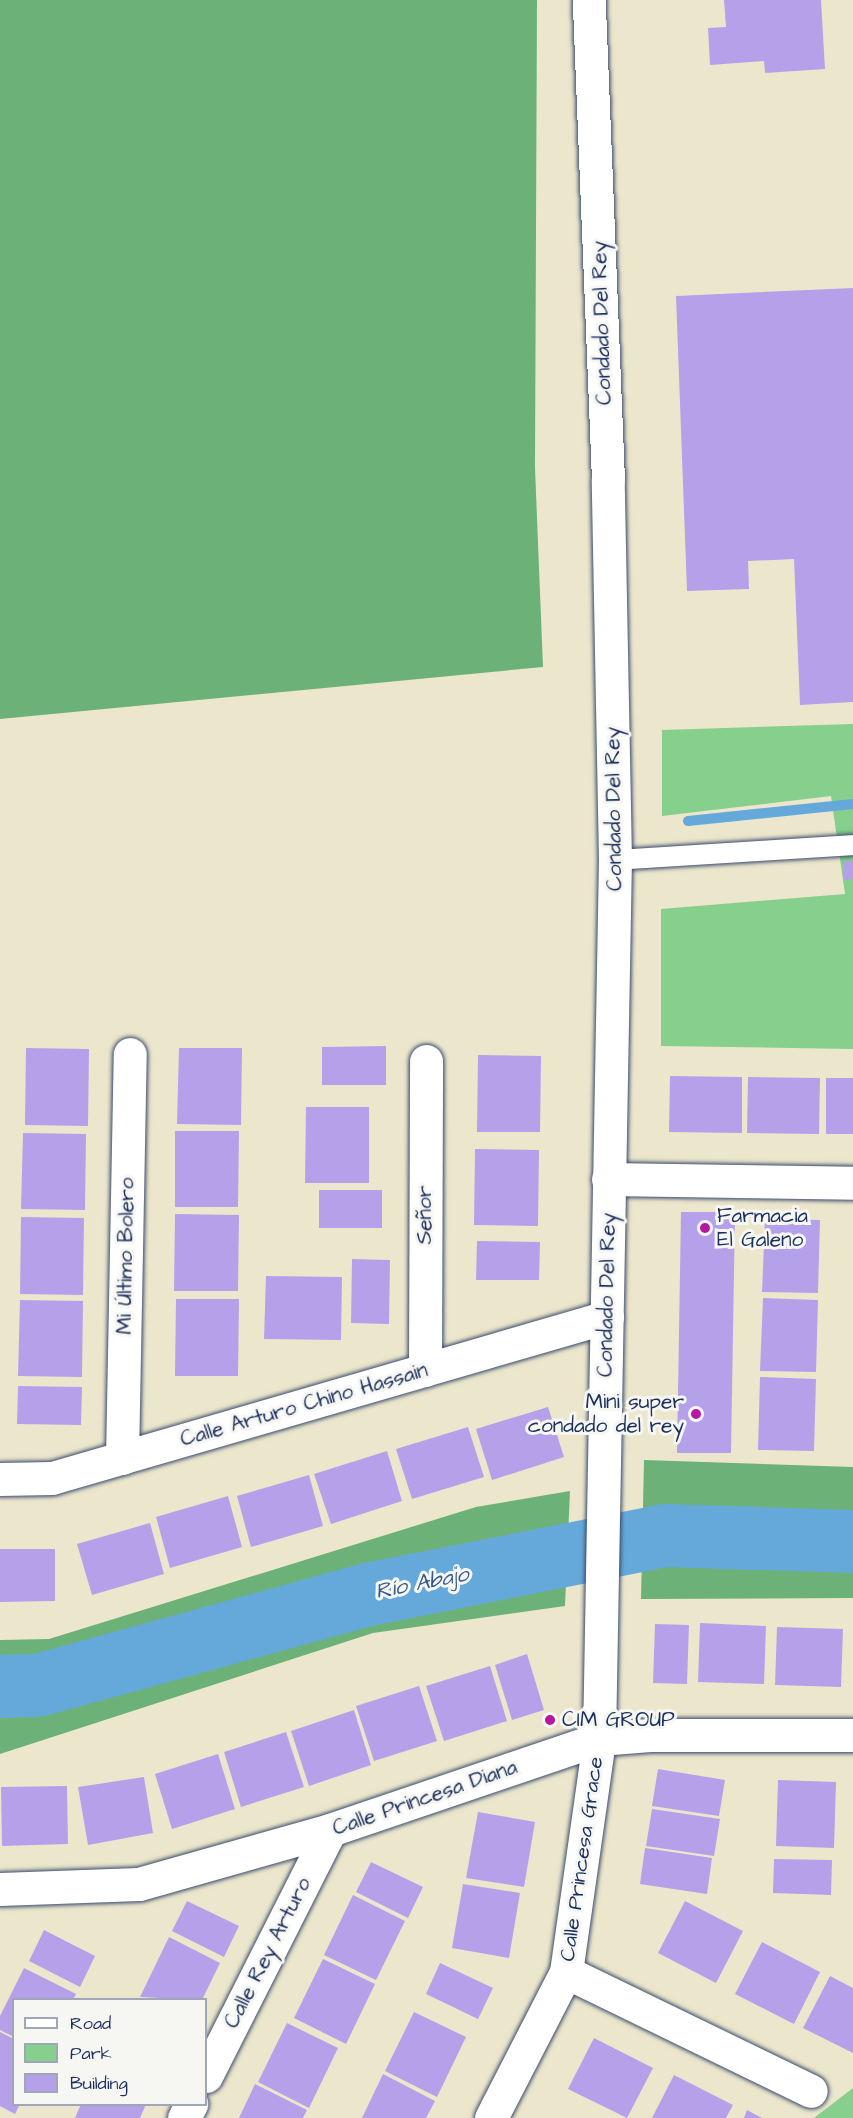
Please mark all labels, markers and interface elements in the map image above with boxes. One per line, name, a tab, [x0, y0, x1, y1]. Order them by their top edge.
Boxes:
street label: Condado Del Rey	[587, 241, 617, 405]
street label: Condado Del Rey	[600, 727, 628, 891]
street label: Mi Último Bolero	[112, 1177, 140, 1335]
street label: Señor	[412, 1186, 438, 1244]
place label: Farmacia El Galeno	[717, 1203, 808, 1253]
street label: Condado Del Rey	[593, 1213, 621, 1377]
marker: Farmacia El Galeno	[698, 1221, 712, 1235]
street label: Calle Arturo Chino Hassain	[178, 1358, 430, 1452]
place label: Mini super condado del rey	[528, 1389, 684, 1439]
marker: Mini super condado del rey	[689, 1407, 703, 1421]
water label: Río Abajo	[373, 1561, 471, 1605]
place label: CIM GROUP	[562, 1707, 675, 1733]
marker: CIM GROUP	[543, 1713, 557, 1727]
street label: Calle Princesa Diana	[329, 1755, 521, 1841]
street label: Calle Princesa Grace	[555, 1755, 609, 1963]
street label: Calle Rey Arturo	[219, 1873, 317, 2033]
legend	[12, 1998, 207, 2106]
text: Road	[70, 2011, 111, 2036]
text: Park	[70, 2041, 112, 2066]
text: Building	[70, 2071, 128, 2096]

